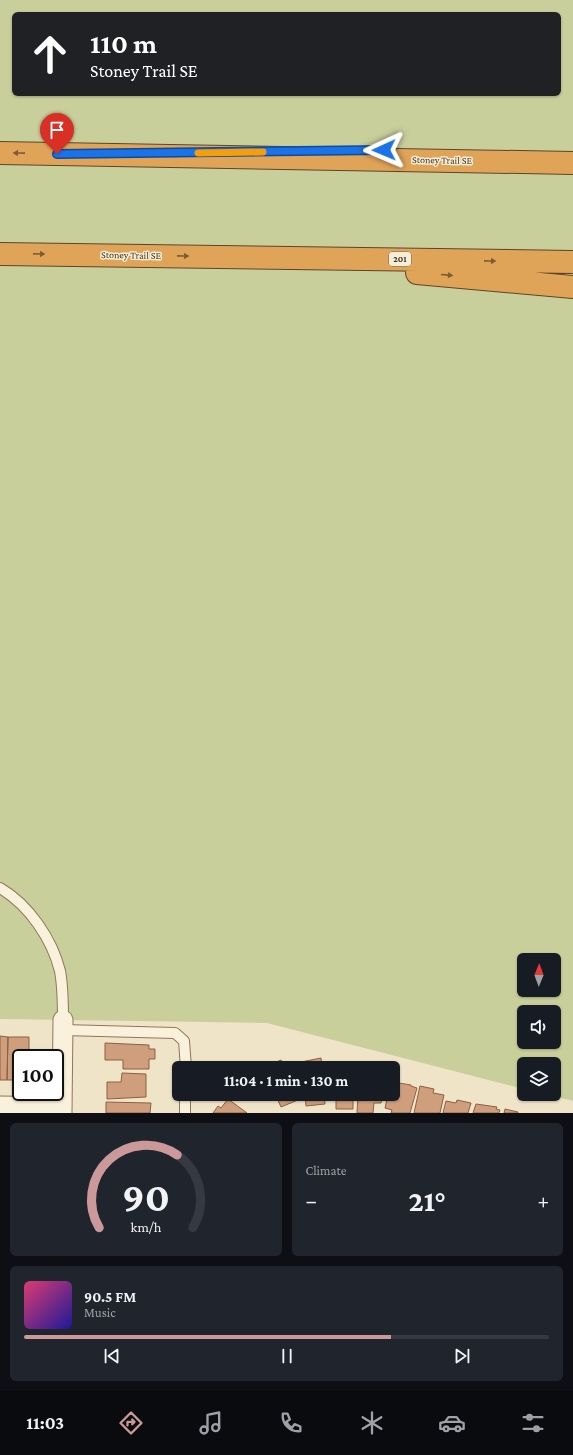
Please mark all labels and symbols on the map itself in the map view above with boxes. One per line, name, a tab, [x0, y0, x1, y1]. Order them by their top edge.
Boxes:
pin	[40, 113, 74, 154]
position arrow	[363, 129, 405, 171]
one-way arrow	[12, 150, 25, 156]
street label: Stoney Trail SE	[412, 154, 473, 166]
street label: Stoney Trail SE	[101, 249, 162, 261]
one-way arrow	[33, 251, 46, 257]
road number: 201	[389, 252, 411, 266]
one-way arrow	[177, 253, 190, 259]
one-way arrow	[484, 258, 497, 264]
one-way arrow	[441, 272, 453, 279]
north arrow	[517, 953, 561, 997]
speed limit sign: 100	[12, 1049, 64, 1101]

